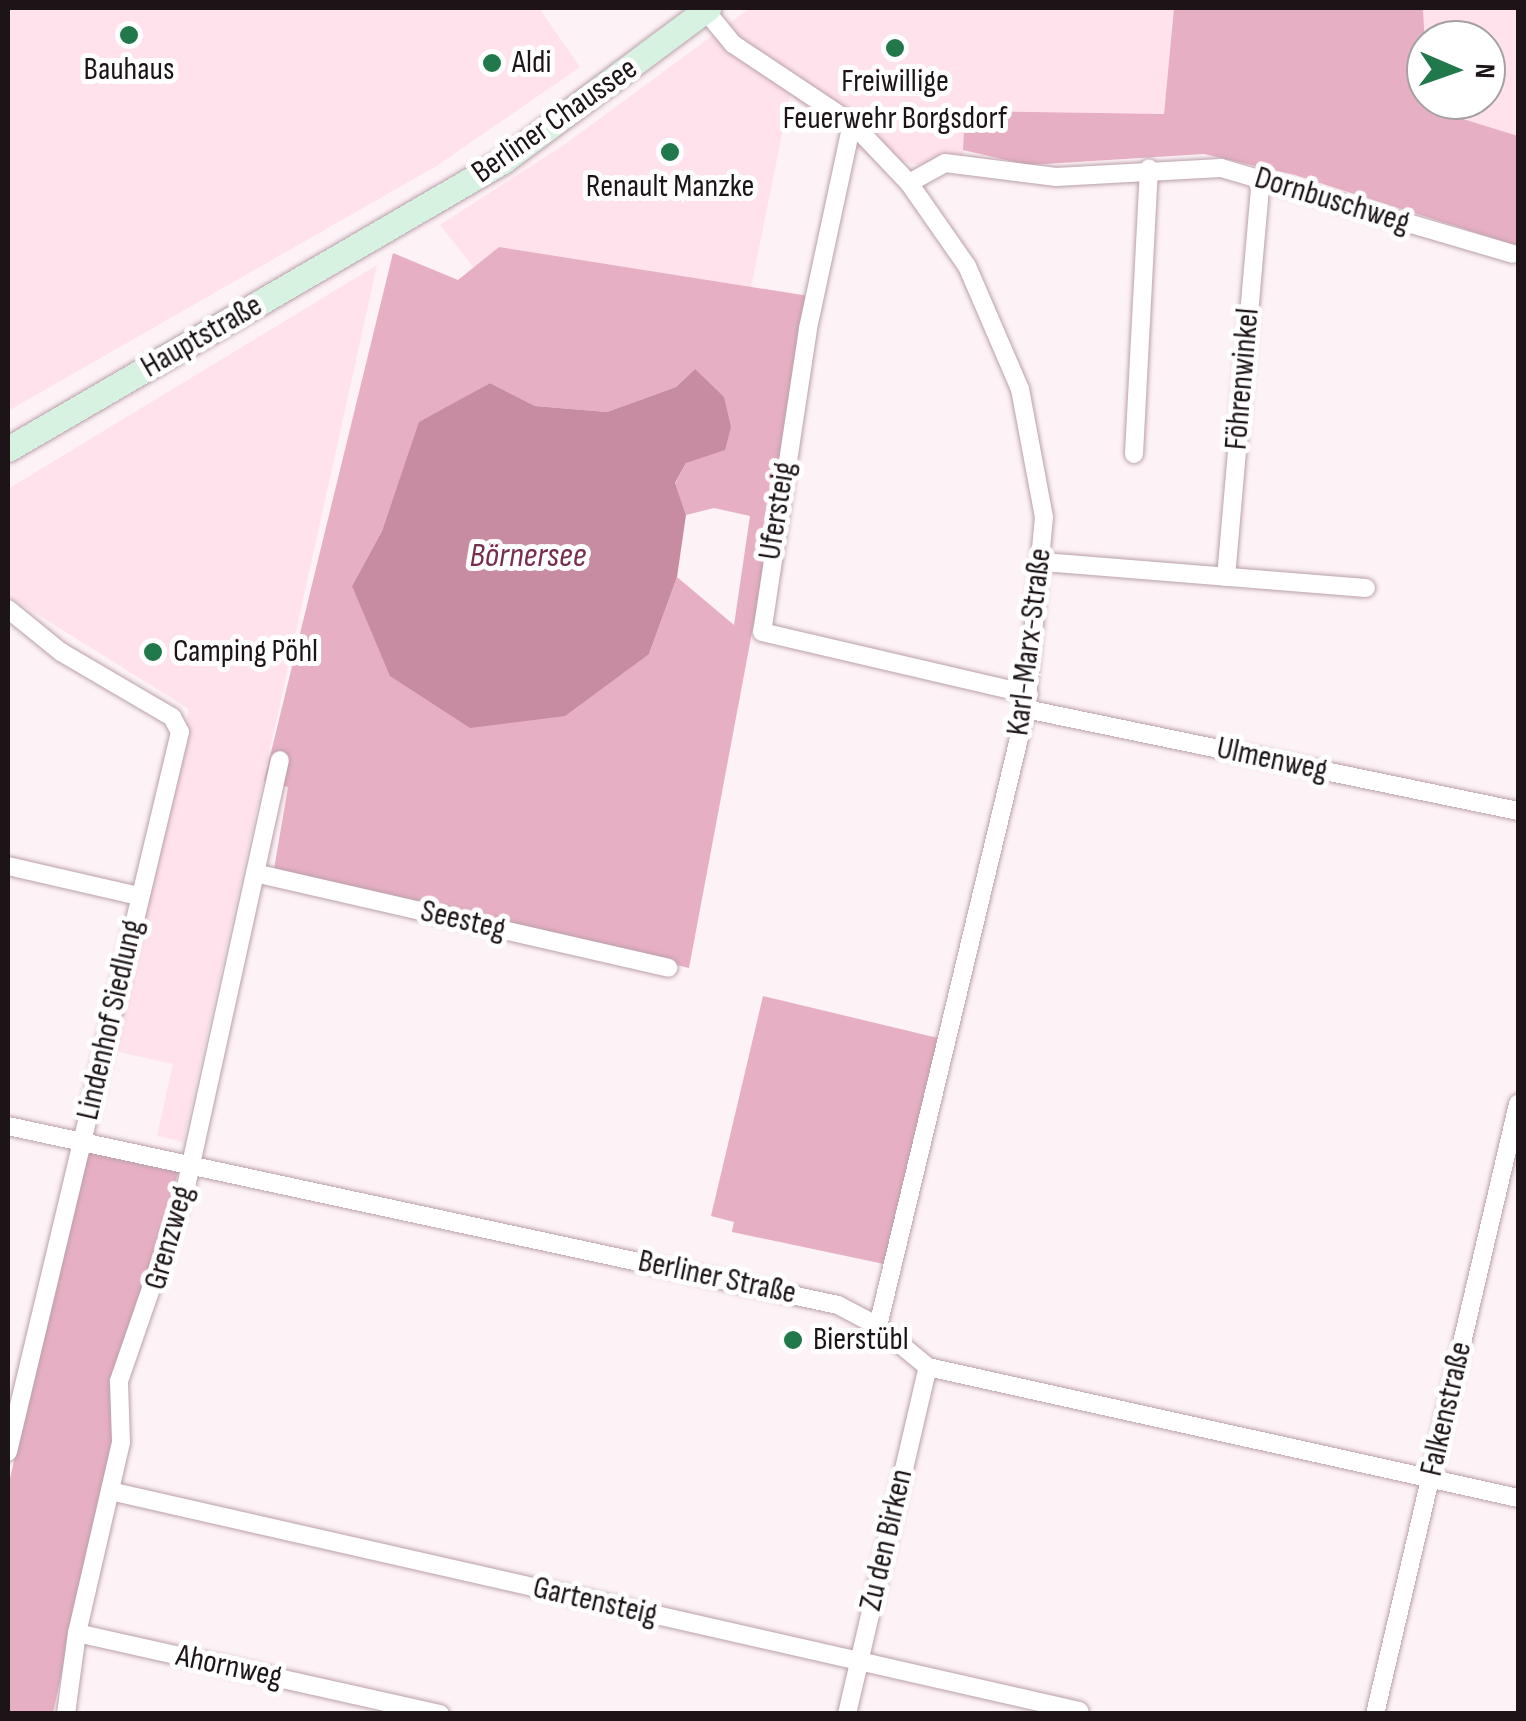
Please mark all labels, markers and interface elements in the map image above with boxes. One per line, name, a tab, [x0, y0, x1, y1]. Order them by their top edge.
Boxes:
north arrow	[1406, 20, 1506, 120]
marker: Bauhaus	[118, 24, 140, 46]
marker: Freiwillige Feuerwehr Borgsdorf	[884, 37, 906, 59]
place label: Aldi	[512, 44, 551, 82]
street label: Berliner Chaussee	[465, 50, 645, 192]
place label: Bauhaus	[84, 51, 174, 89]
marker: Aldi	[481, 52, 503, 74]
text: N	[1468, 63, 1501, 79]
place label: Freiwillige Feuerwehr Borgsdorf	[783, 64, 1007, 139]
marker: Renault Manzke	[659, 141, 681, 163]
street label: Dornbuschweg	[1250, 159, 1414, 243]
place label: Renault Manzke	[586, 168, 754, 206]
street label: Hauptstraße	[135, 287, 269, 387]
street label: Föhrenwinkel	[1218, 307, 1268, 451]
street label: Ufersteig	[751, 459, 805, 563]
water label: Börnersee	[470, 535, 586, 577]
street label: Karl-Marx-Straße	[999, 546, 1061, 738]
place label: Camping Pöhl	[173, 633, 318, 671]
marker: Camping Pöhl	[142, 641, 164, 663]
street label: Ulmenweg	[1213, 730, 1331, 790]
street label: Seesteg	[417, 893, 509, 949]
street label: Lindenhof Siedlung	[69, 916, 153, 1124]
street label: Grenzweg	[137, 1182, 203, 1294]
street label: Berliner Straße	[635, 1243, 799, 1313]
place label: Bierstübl	[813, 1321, 909, 1359]
marker: Bierstübl	[782, 1329, 804, 1351]
street label: Falkenstraße	[1413, 1338, 1481, 1480]
street label: Zu den Birken	[852, 1466, 922, 1614]
street label: Gartensteig	[529, 1569, 661, 1635]
street label: Ahornweg	[172, 1637, 286, 1697]

